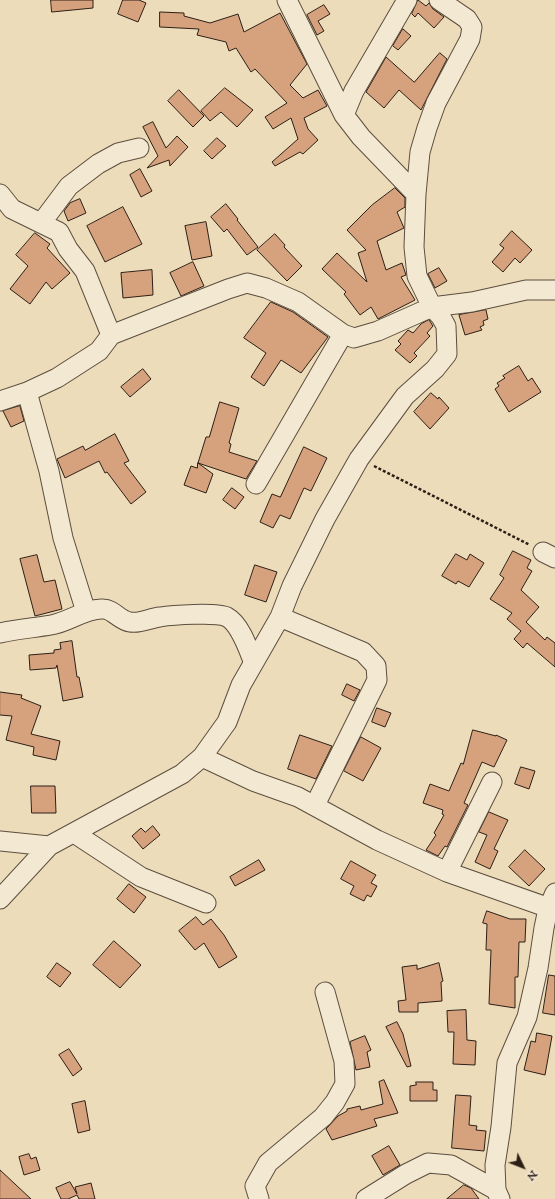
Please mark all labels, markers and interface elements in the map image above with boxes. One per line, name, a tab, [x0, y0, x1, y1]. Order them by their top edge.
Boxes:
north arrow	[503, 1147, 543, 1187]
text: N	[523, 1167, 540, 1183]

